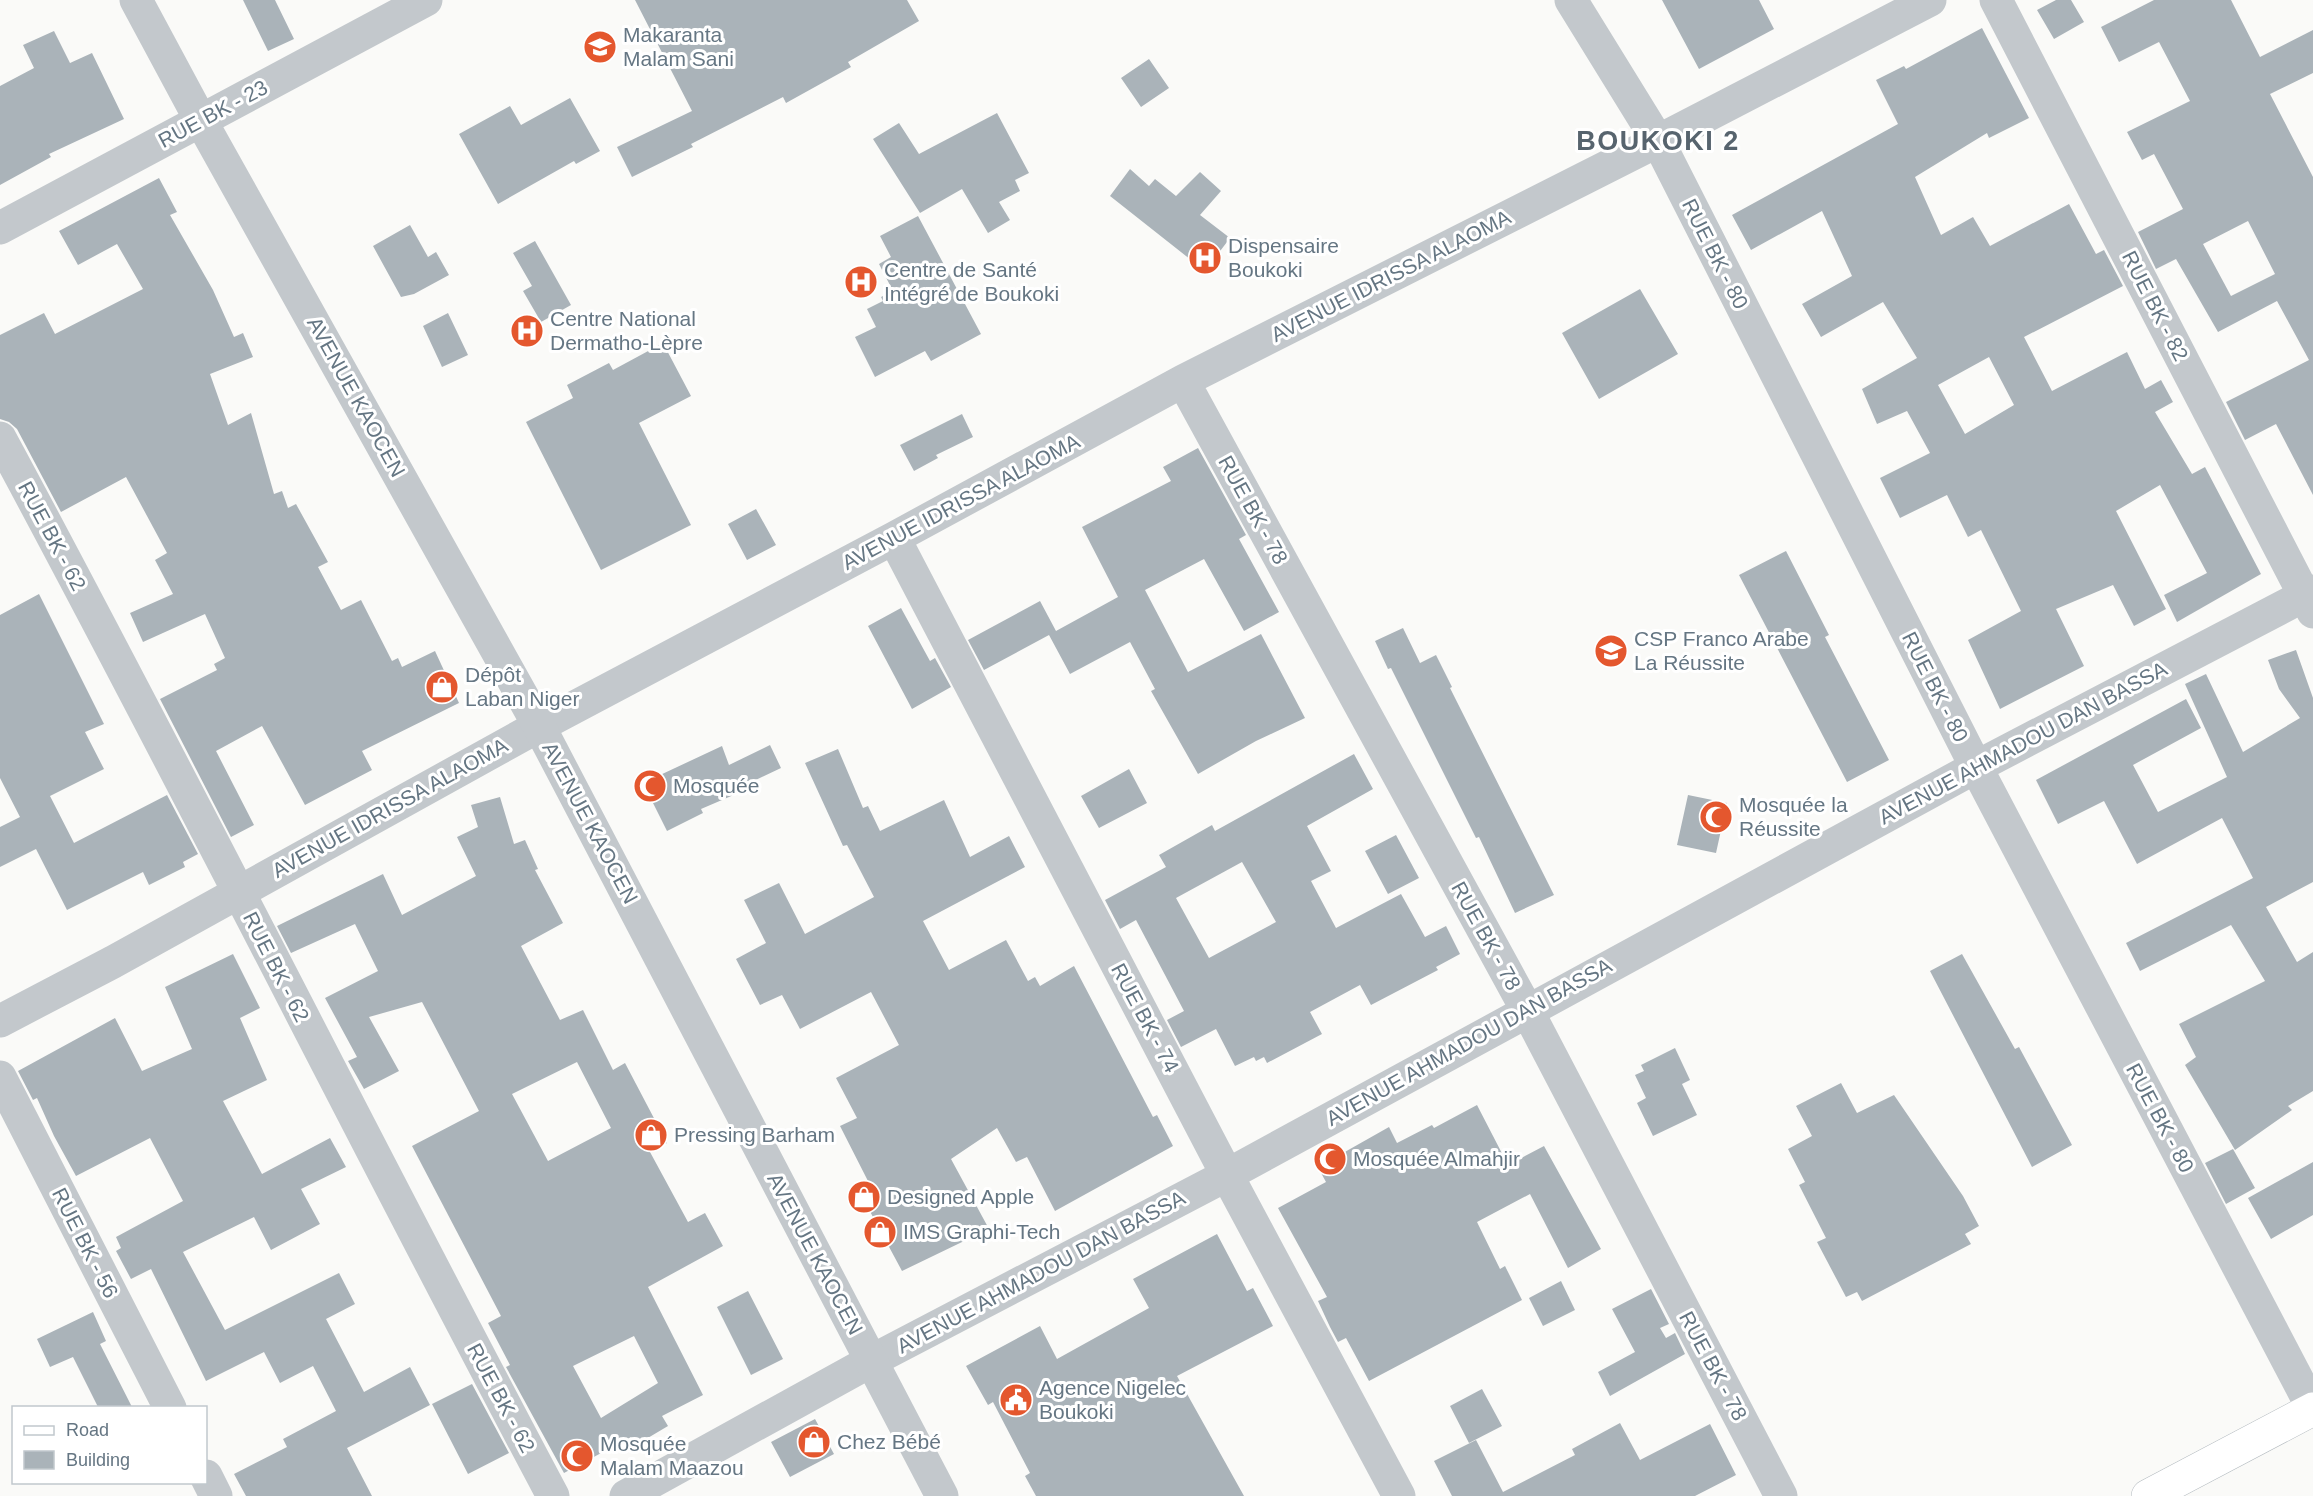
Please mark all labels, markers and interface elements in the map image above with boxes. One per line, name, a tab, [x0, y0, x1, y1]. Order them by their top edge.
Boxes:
place label: Makaranta Malam Sani	[623, 23, 734, 70]
school or university icon: Makaranta Malam Sani	[582, 29, 618, 65]
street label: RUE BK - 23	[154, 75, 271, 152]
district label: BOUKOKI 2	[1576, 126, 1740, 156]
street label: RUE BK - 80	[1678, 195, 1753, 313]
street label: AVENUE IDRISSA ALAOMA	[1267, 205, 1514, 346]
place label: Dispensaire Boukoki	[1228, 234, 1339, 281]
hospital icon: Dispensaire Boukoki	[1187, 240, 1223, 276]
street label: RUE BK - 82	[2118, 247, 2193, 365]
place label: Centre de Santé Intégré de Boukoki	[884, 258, 1059, 305]
hospital icon: Centre de Santé Intégré de Boukoki	[843, 264, 879, 300]
place label: Centre National Dermatho-Lèpre	[550, 307, 703, 354]
street label: AVENUE KAOCEN	[303, 313, 410, 481]
hospital icon: Centre National Dermatho-Lèpre	[509, 313, 545, 349]
street label: AVENUE IDRISSA ALAOMA	[838, 429, 1083, 574]
street label: RUE BK - 78	[1214, 452, 1293, 568]
street label: RUE BK - 62	[14, 477, 91, 594]
place label: CSP Franco Arabe La Réussite	[1634, 627, 1809, 674]
street label: RUE BK - 80	[1898, 628, 1973, 746]
school or university icon: CSP Franco Arabe La Réussite	[1593, 633, 1629, 669]
street label: AVENUE AHMADOU DAN BASSA	[1875, 657, 2171, 828]
place label: Dépôt Laban Niger	[465, 663, 579, 710]
shop icon: Dépôt Laban Niger	[424, 669, 460, 705]
street label: AVENUE IDRISSA ALAOMA	[268, 733, 512, 882]
street label: AVENUE KAOCEN	[538, 738, 643, 907]
mosque icon: Mosquée	[632, 768, 668, 804]
place label: Mosquée	[673, 774, 759, 797]
place label: Mosquée la Réussite	[1739, 793, 1848, 840]
mosque icon: Mosquée la Réussite	[1698, 799, 1734, 835]
street label: RUE BK - 78	[1447, 878, 1526, 994]
street label: RUE BK - 62	[239, 908, 314, 1026]
street label: AVENUE AHMADOU DAN BASSA	[1322, 953, 1616, 1130]
street label: RUE BK - 74	[1107, 959, 1184, 1077]
street label: RUE BK - 80	[2122, 1059, 2199, 1176]
shop icon: Pressing Barham	[633, 1117, 669, 1153]
place label: Pressing Barham	[674, 1123, 835, 1146]
mosque icon: Mosquée Almahjir	[1312, 1141, 1348, 1177]
place label: Mosquée Almahjir	[1353, 1147, 1520, 1170]
street label: AVENUE KAOCEN	[763, 1169, 868, 1338]
shop icon: Designed Apple	[846, 1179, 882, 1215]
street label: RUE BK - 56	[48, 1184, 123, 1302]
place label: Designed Apple	[887, 1185, 1034, 1208]
street label: AVENUE AHMADOU DAN BASSA	[893, 1186, 1189, 1357]
shop icon: IMS Graphi-Tech	[862, 1214, 898, 1250]
place label: IMS Graphi-Tech	[903, 1220, 1061, 1243]
street label: RUE BK - 78	[1675, 1307, 1752, 1424]
street label: RUE BK - 62	[463, 1339, 540, 1456]
place label: Agence Nigelec Boukoki	[1039, 1376, 1186, 1423]
public building icon: Agence Nigelec Boukoki	[998, 1382, 1034, 1418]
legend	[12, 1406, 207, 1484]
text: Road	[66, 1420, 109, 1440]
shop icon: Chez Bébé	[796, 1424, 832, 1460]
place label: Chez Bébé	[837, 1430, 941, 1453]
place label: Mosquée Malam Maazou	[600, 1432, 744, 1479]
mosque icon: Mosquée Malam Maazou	[559, 1438, 595, 1474]
text: Building	[66, 1450, 130, 1470]

